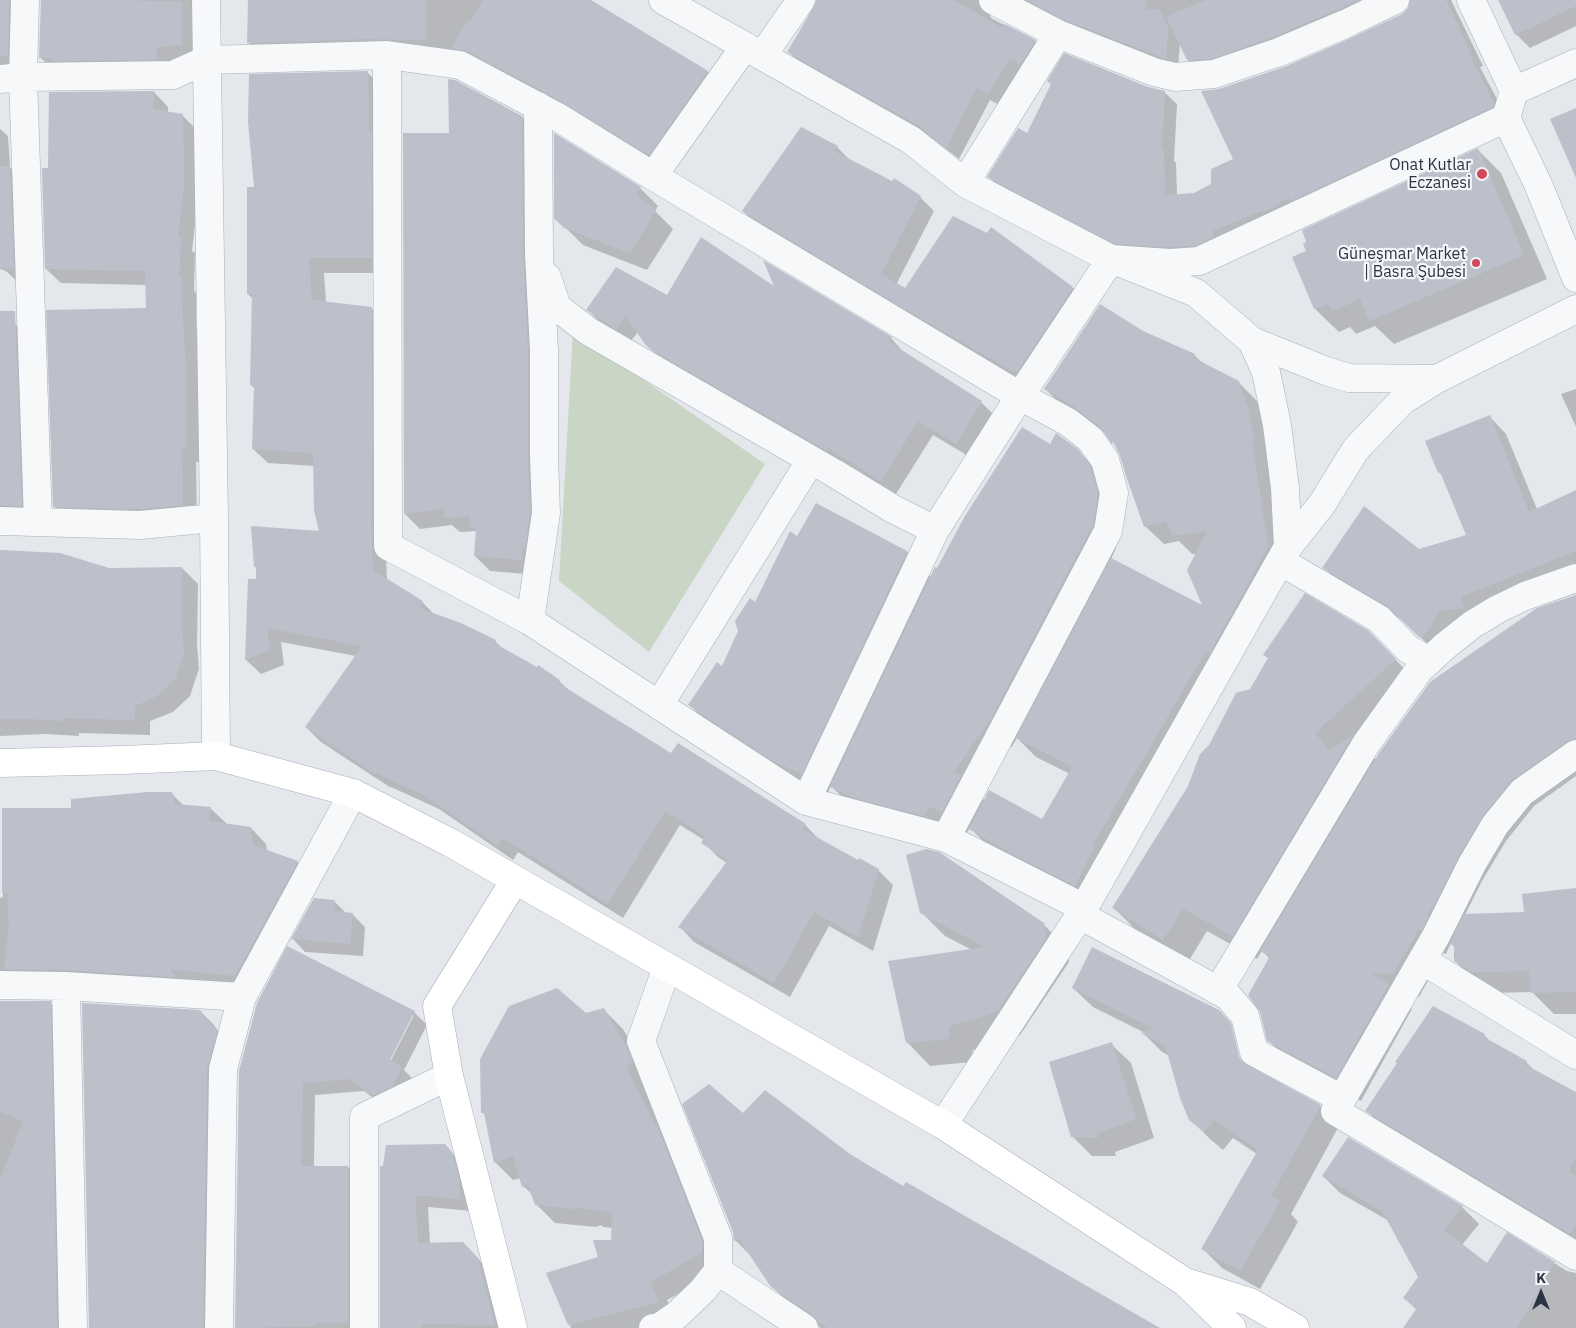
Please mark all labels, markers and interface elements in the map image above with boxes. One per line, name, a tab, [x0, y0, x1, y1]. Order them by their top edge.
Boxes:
place label: Onat Kutlar Eczanesi	[1389, 155, 1471, 193]
marker: Onat Kutlar Eczanesi	[1475, 167, 1489, 181]
place label: Güneşmar Market | Basra Şubesi	[1338, 244, 1466, 282]
marker: Güneşmar Market | Basra Şubesi	[1470, 257, 1482, 269]
north arrow	[1516, 1268, 1566, 1318]
text: K	[1536, 1269, 1546, 1287]

